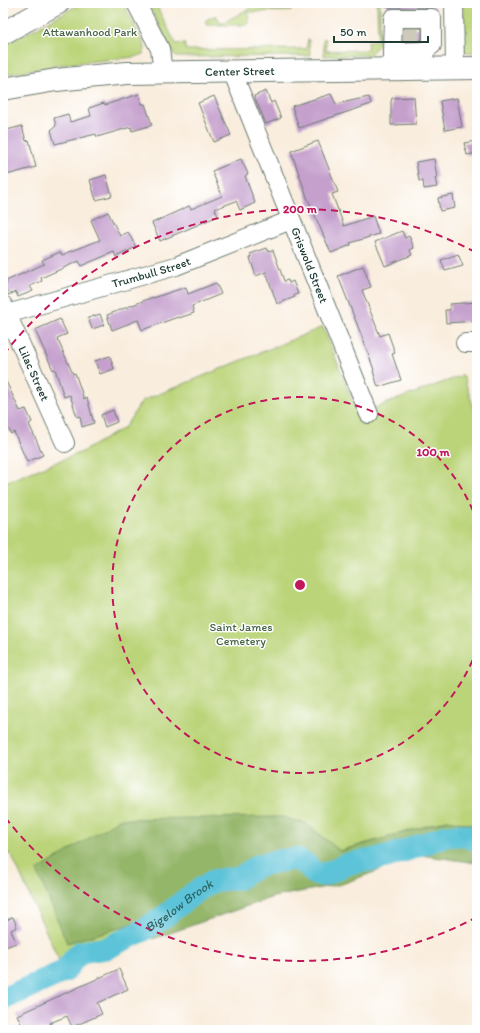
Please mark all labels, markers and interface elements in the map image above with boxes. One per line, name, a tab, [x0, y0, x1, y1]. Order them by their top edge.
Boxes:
scale bar	[334, 18, 428, 44]
park label: Attawanhood Park	[43, 25, 138, 39]
text: 50 m	[340, 25, 366, 39]
street label: Center Street	[205, 64, 275, 79]
text: 200 m	[283, 202, 318, 216]
street label: Griswold Street	[288, 225, 331, 305]
street label: Trumbull Street	[110, 254, 193, 291]
street label: Lilac Street	[15, 344, 52, 404]
text: 100 m	[416, 445, 450, 459]
centre of rings	[293, 578, 307, 592]
park label: Saint James Cemetery	[210, 620, 272, 648]
water label: Bigelow Brook	[142, 875, 217, 935]

